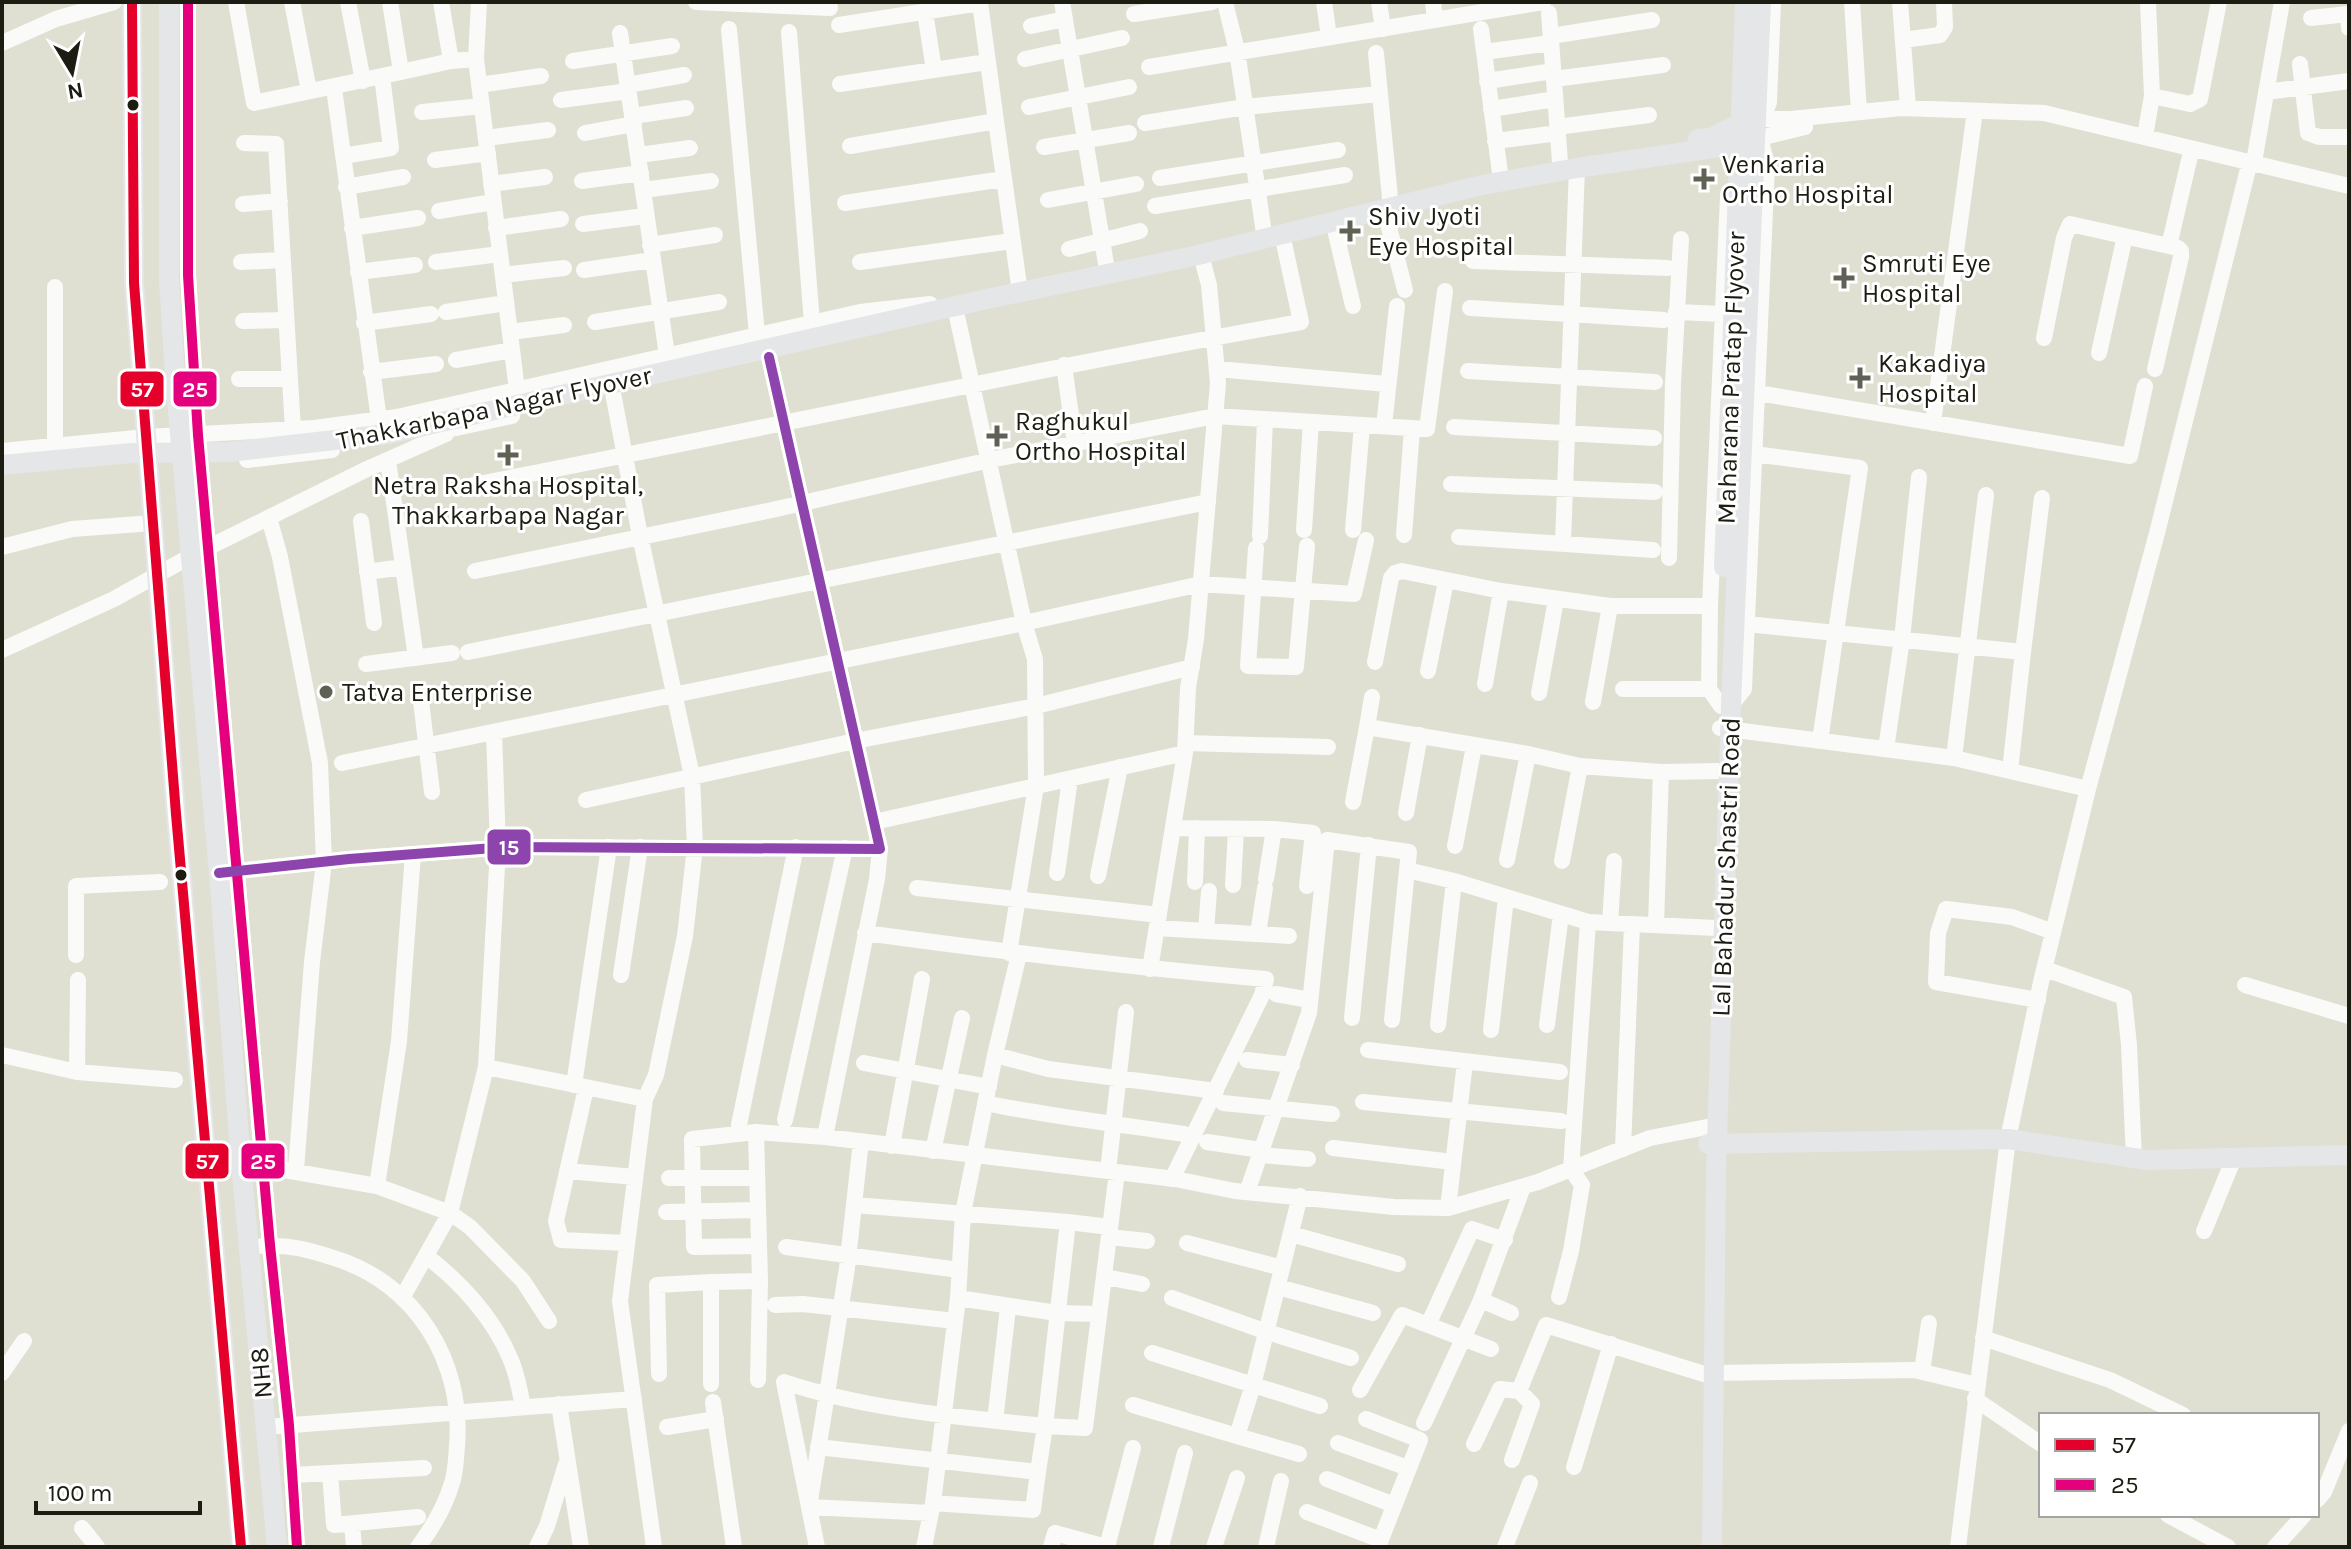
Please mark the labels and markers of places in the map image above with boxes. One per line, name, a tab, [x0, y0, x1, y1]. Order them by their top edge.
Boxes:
unlabelled marker	[125, 97, 141, 113]
place label: Venkaria Ortho Hospital	[1722, 149, 1894, 210]
marker: Venkaria Ortho Hospital	[1693, 168, 1715, 190]
place label: Shiv Jyoti Eye Hospital	[1368, 201, 1514, 262]
marker: Shiv Jyoti Eye Hospital	[1339, 220, 1361, 242]
place label: Smruti Eye Hospital	[1862, 248, 1991, 309]
marker: Smruti Eye Hospital	[1833, 267, 1855, 289]
place label: Kakadiya Hospital	[1878, 348, 1987, 409]
marker: Kakadiya Hospital	[1849, 367, 1871, 389]
place label: Raghukul Ortho Hospital	[1015, 406, 1187, 467]
marker: Raghukul Ortho Hospital	[986, 425, 1008, 447]
marker: Netra Raksha Hospital, Thakkarbapa Nagar	[497, 444, 519, 466]
place label: Netra Raksha Hospital, Thakkarbapa Nagar	[373, 470, 643, 531]
place label: Tatva Enterprise	[342, 677, 533, 708]
marker: Tatva Enterprise	[317, 683, 335, 701]
unlabelled marker	[173, 867, 189, 883]

